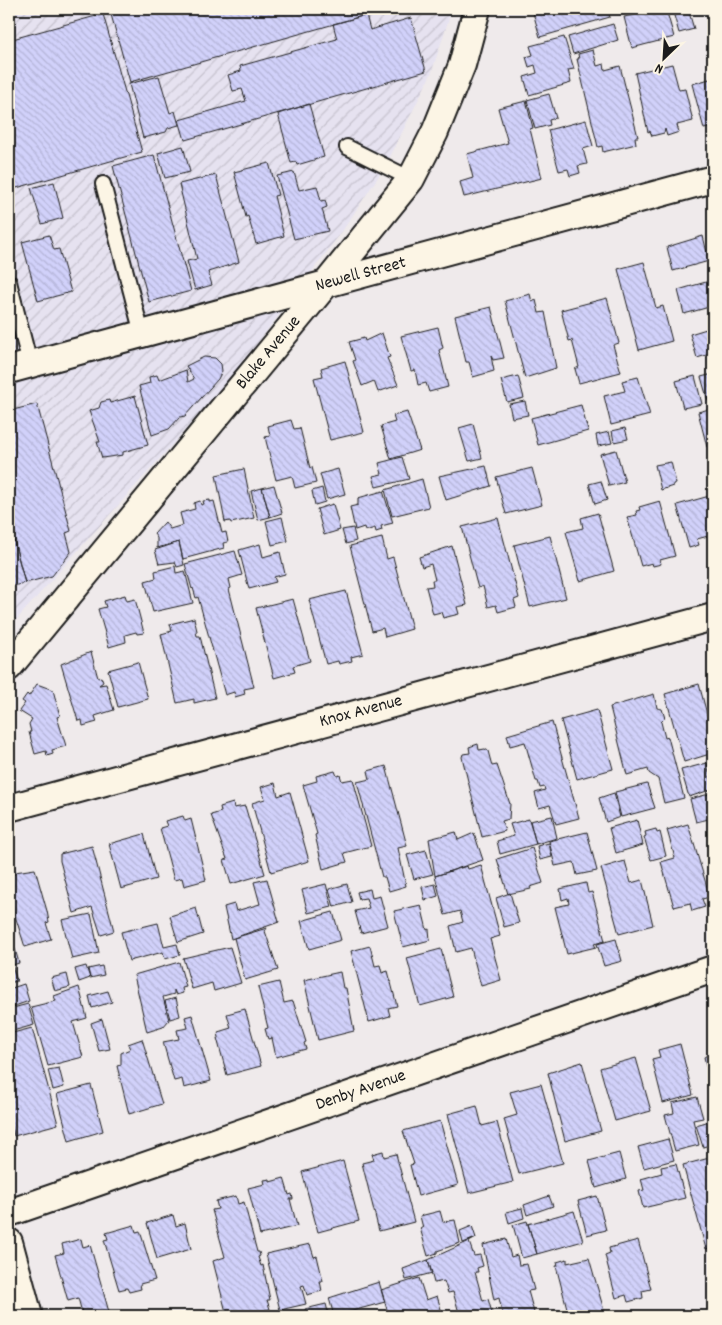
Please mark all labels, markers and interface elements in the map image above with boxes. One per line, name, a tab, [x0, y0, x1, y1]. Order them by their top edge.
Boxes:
north arrow	[640, 32, 690, 82]
text: N	[652, 57, 667, 78]
street label: Newell Street	[313, 251, 409, 299]
street label: Blake Avenue	[231, 310, 308, 395]
street label: Knox Avenue	[317, 689, 405, 735]
street label: Denby Avenue	[312, 1064, 410, 1118]

